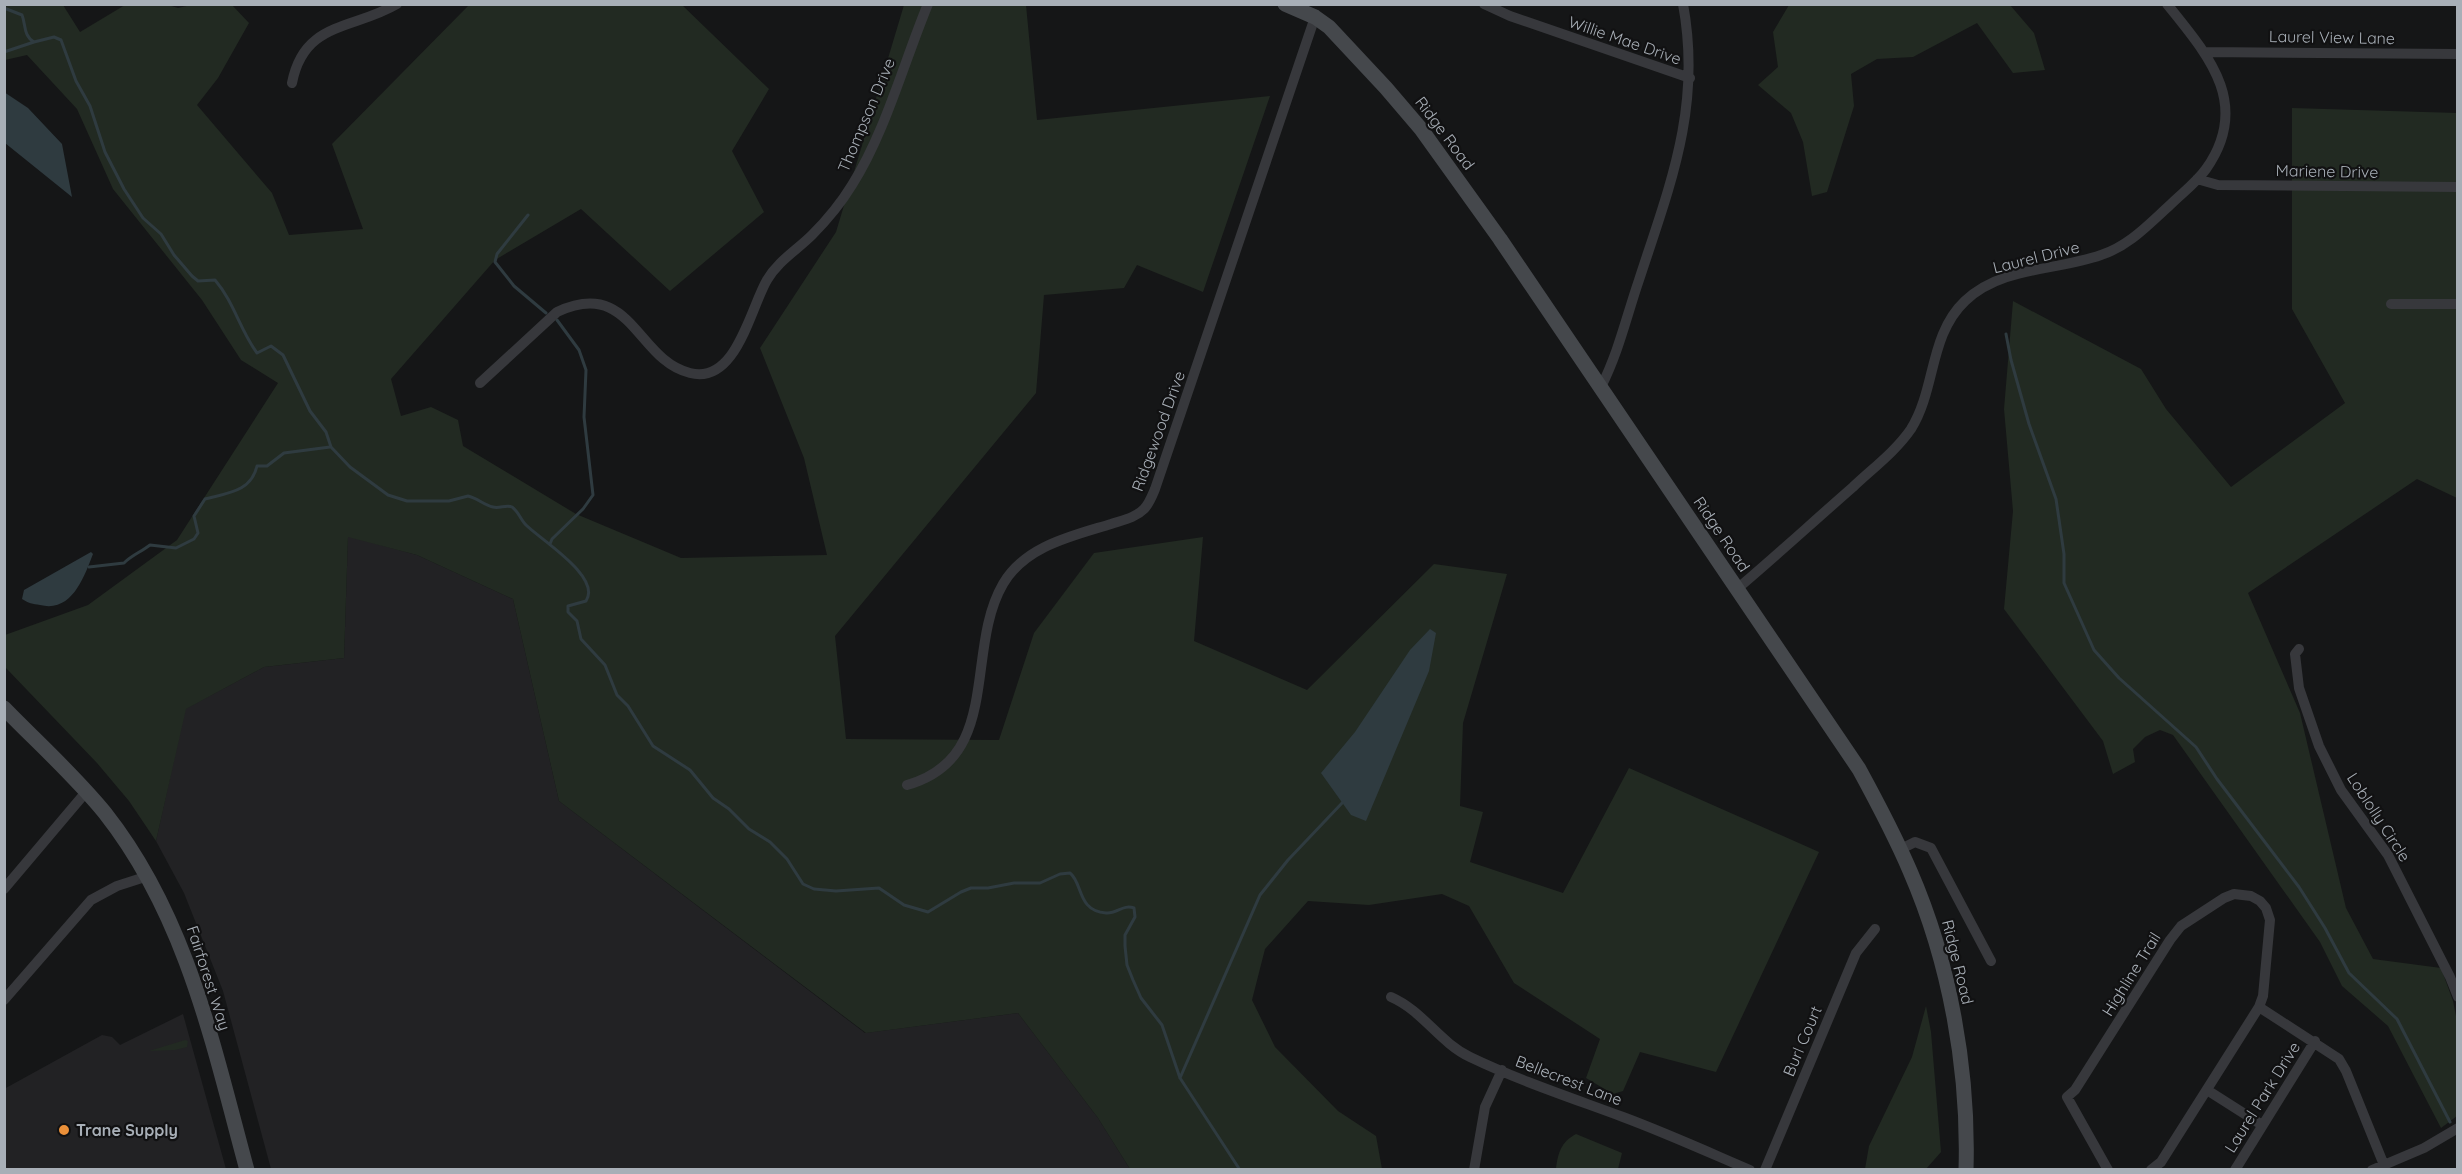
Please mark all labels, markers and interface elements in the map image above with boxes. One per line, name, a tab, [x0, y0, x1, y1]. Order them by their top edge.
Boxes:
street label: Willie Mae Drive	[1566, 11, 1684, 69]
street label: Laurel View Lane	[2269, 26, 2395, 48]
street label: Thompson Drive	[833, 55, 899, 175]
street label: Ridge Road	[1411, 92, 1479, 174]
street label: Mariene Drive	[2275, 160, 2379, 182]
street label: Laurel Drive	[1991, 237, 2081, 277]
street label: Ridgewood Drive	[1127, 368, 1189, 494]
street label: Ridge Road	[1689, 493, 1755, 575]
street label: Loblolly Circle	[2343, 769, 2415, 865]
street label: Ridge Road	[1938, 918, 1978, 1006]
street label: Fairforest Way	[183, 923, 235, 1033]
street label: Highline Trail	[2097, 928, 2165, 1020]
street label: Burl Court	[1778, 1003, 1826, 1079]
street label: Laurel Park Drive	[2220, 1038, 2304, 1156]
street label: Bellecrest Lane	[1513, 1050, 1625, 1110]
place label: Trane Supply	[76, 1120, 178, 1140]
marker: Trane Supply	[57, 1123, 71, 1137]

